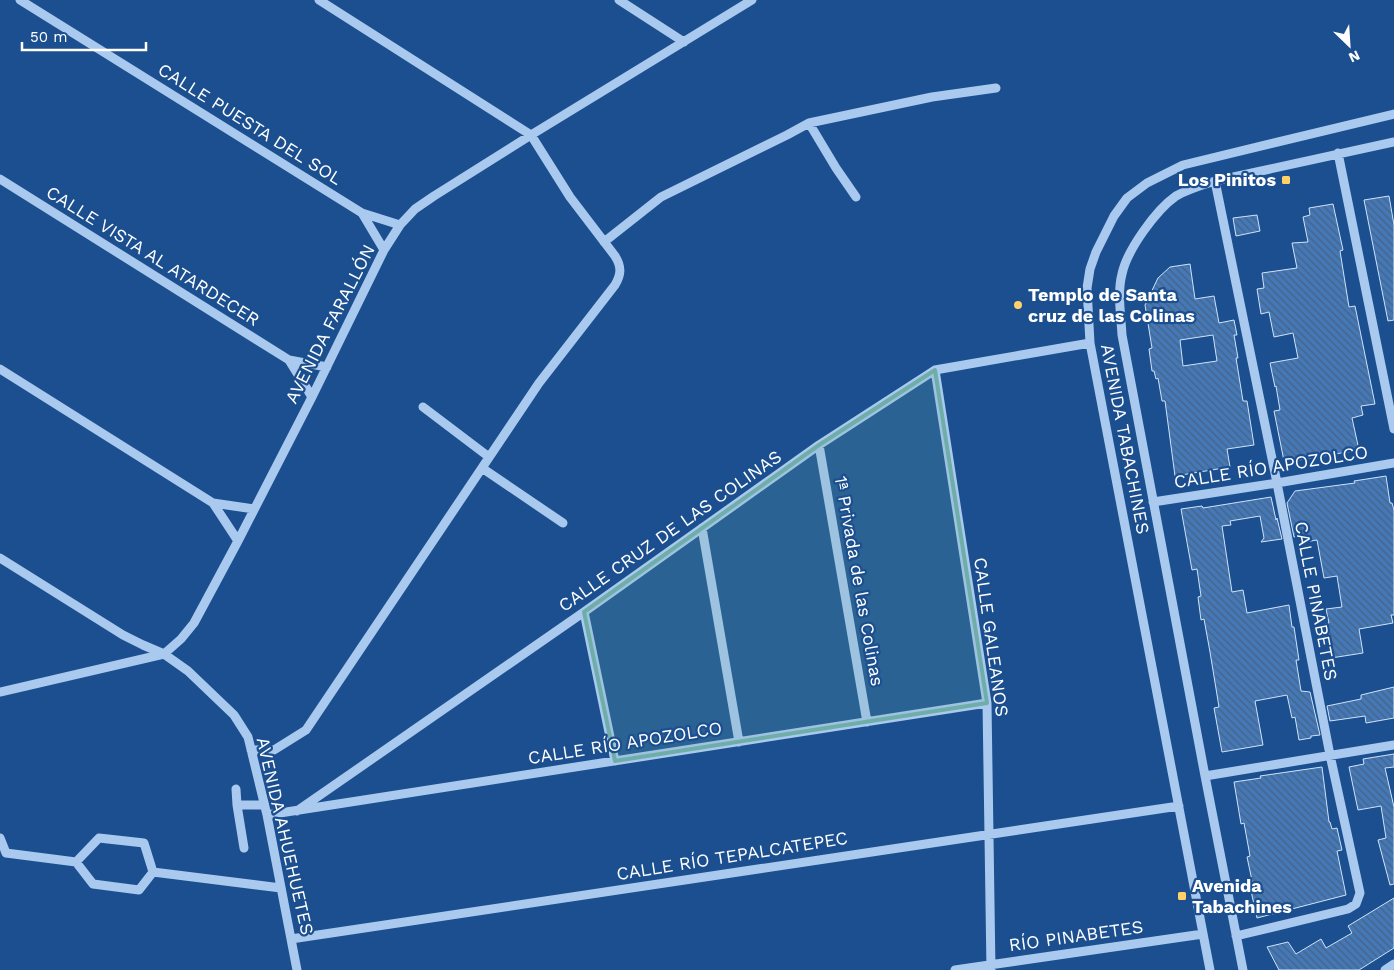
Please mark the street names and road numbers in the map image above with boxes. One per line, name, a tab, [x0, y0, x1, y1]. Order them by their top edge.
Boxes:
street label: CALLE PUESTA DEL SOL	[154, 58, 346, 189]
street label: CALLE VISTA AL ATARDECER	[43, 181, 264, 330]
street label: AVENIDA FARALLÓN	[280, 241, 379, 407]
street label: AVENIDA TABACHINES	[1097, 342, 1154, 536]
street label: CALLE RÍO APOZOLCO	[1172, 441, 1370, 492]
street label: CALLE CRUZ DE LAS COLINAS	[554, 445, 785, 616]
street label: 1ª Privada de las Colinas	[831, 474, 888, 688]
street label: CALLE PINABETES	[1291, 519, 1342, 682]
street label: CALLE GALEANOS	[970, 556, 1013, 718]
street label: CALLE RÍO APOZOLCO	[526, 717, 724, 768]
street label: AVENIDA AHUEHUETES	[253, 735, 318, 937]
street label: CALLE RÍO TEPALCATEPEC	[615, 827, 849, 884]
street label: RÍO PINABETES	[1007, 916, 1144, 955]

